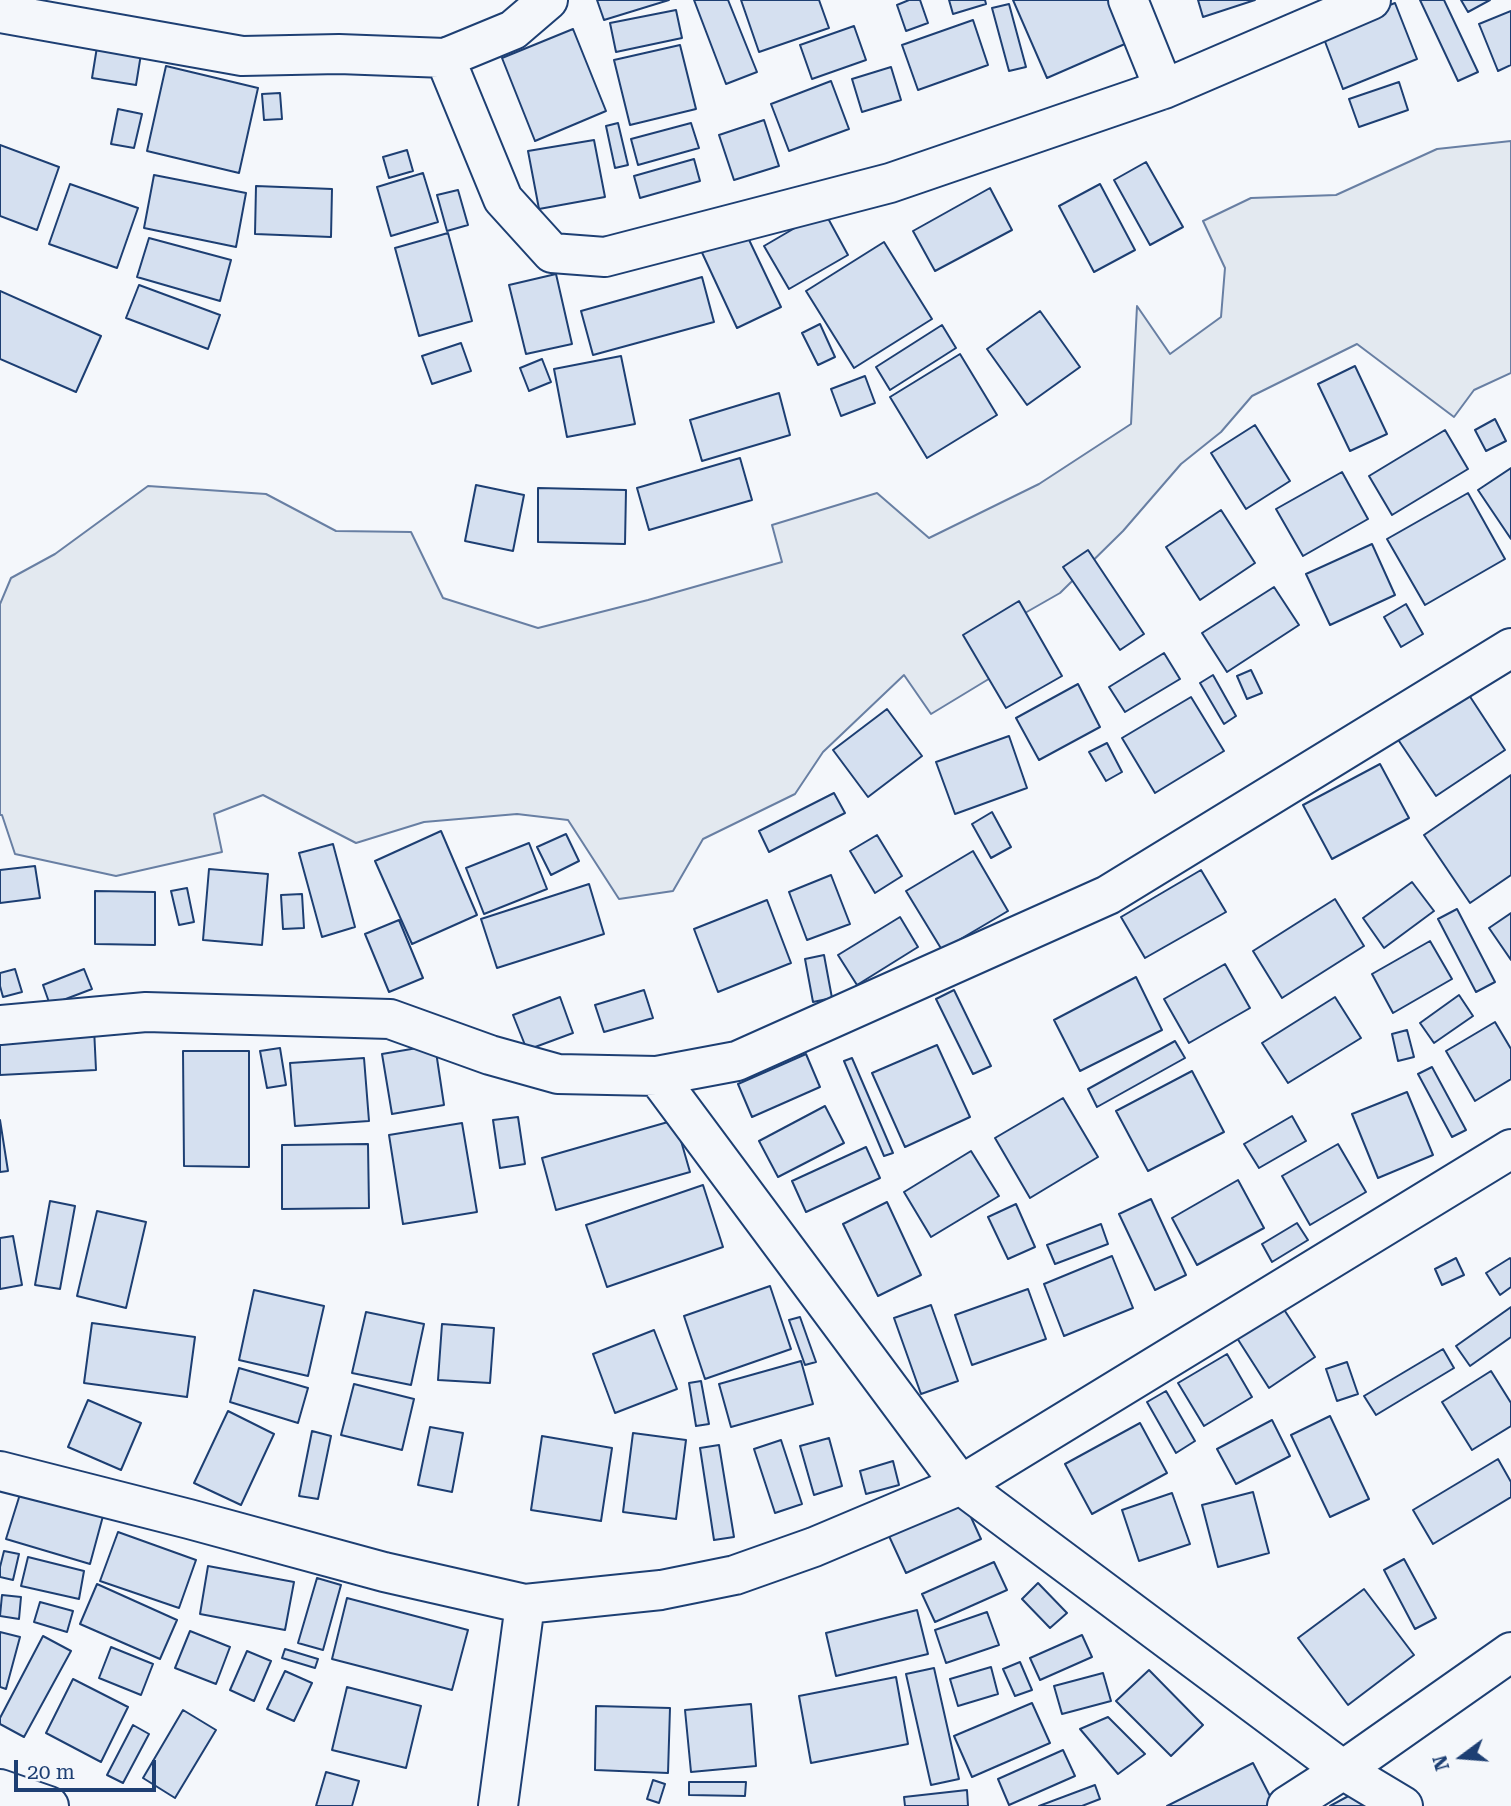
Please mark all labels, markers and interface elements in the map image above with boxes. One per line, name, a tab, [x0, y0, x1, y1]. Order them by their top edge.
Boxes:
north arrow	[1427, 1722, 1497, 1792]
scale bar	[18, 1746, 159, 1790]
text: N	[1428, 1753, 1454, 1773]
text: 20 m	[27, 1760, 75, 1784]

